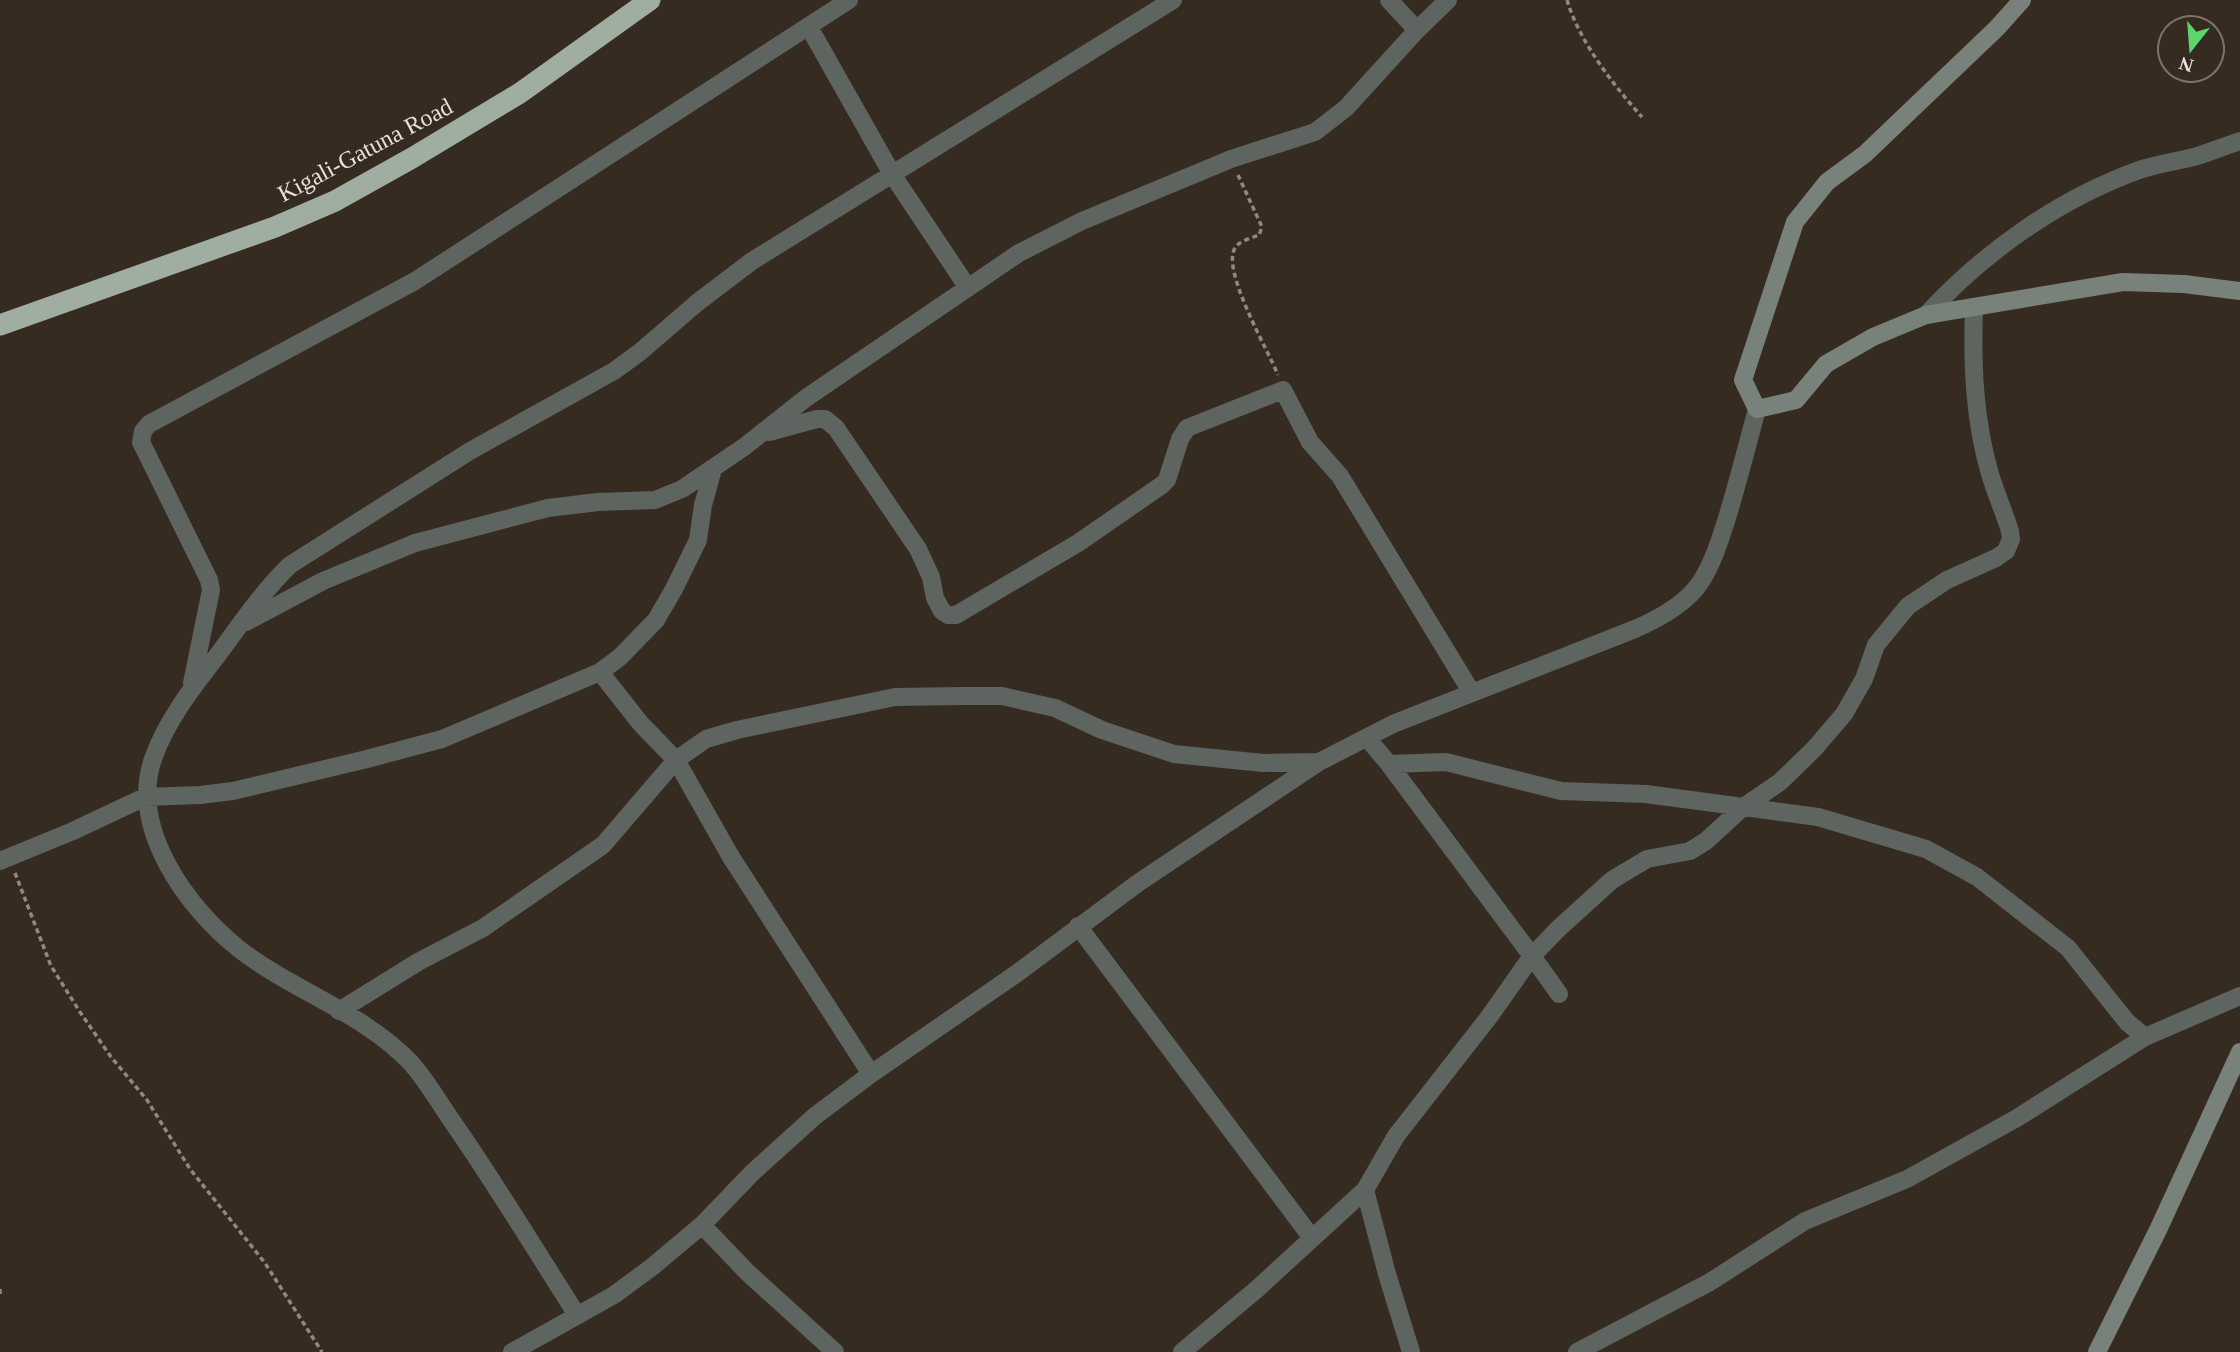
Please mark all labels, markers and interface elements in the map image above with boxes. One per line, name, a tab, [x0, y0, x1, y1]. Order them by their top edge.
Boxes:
north arrow	[2156, 14, 2226, 84]
text: N	[2176, 53, 2196, 77]
street label: Kigali-Gatuna Road	[273, 93, 457, 207]

